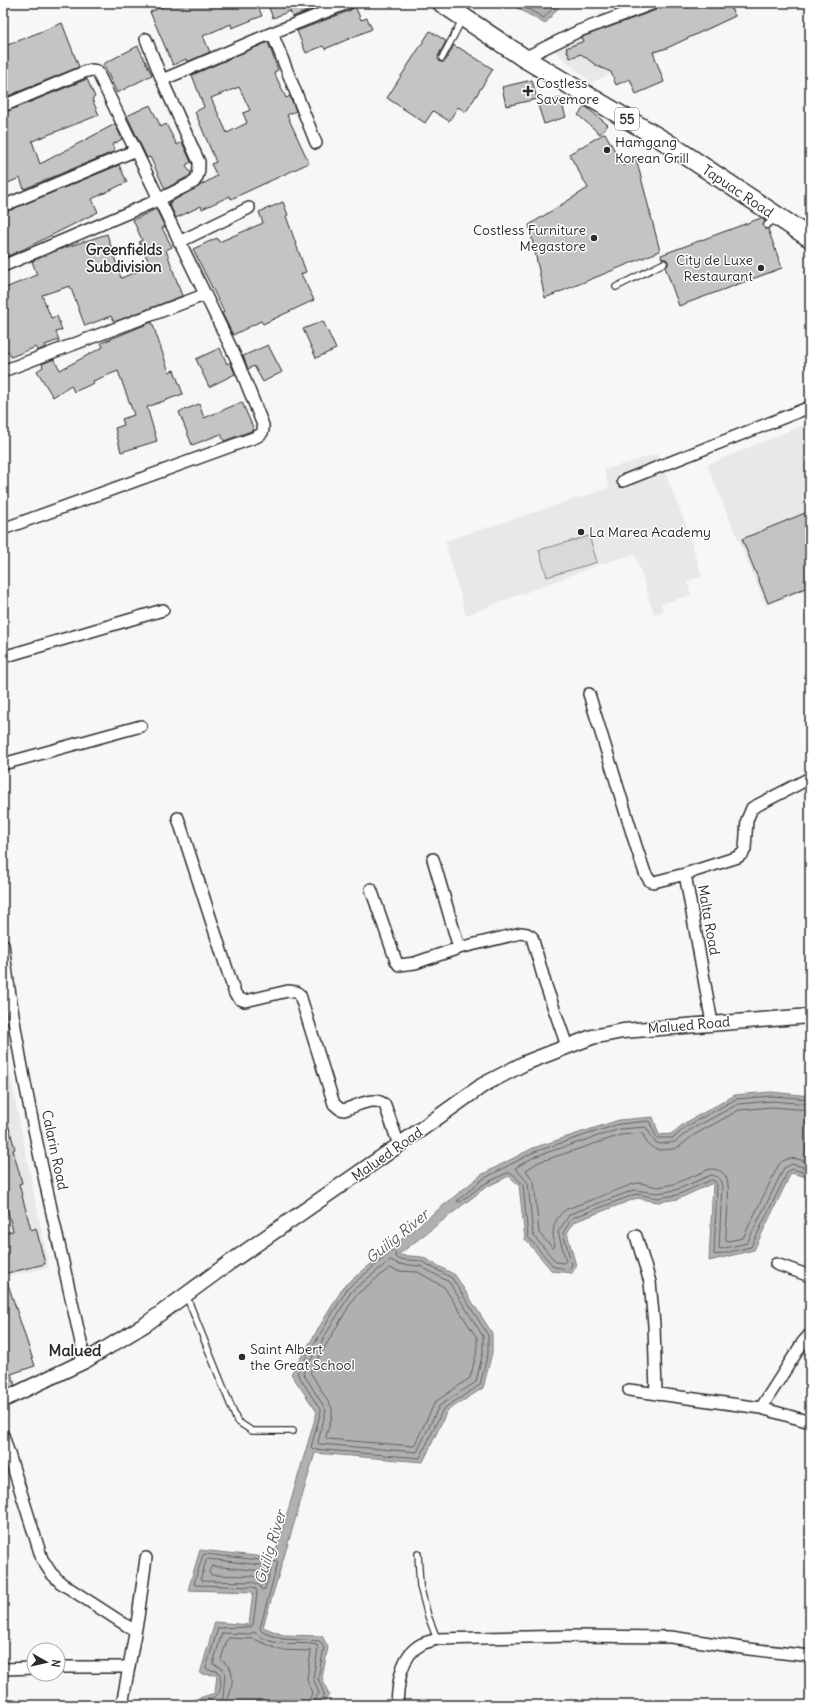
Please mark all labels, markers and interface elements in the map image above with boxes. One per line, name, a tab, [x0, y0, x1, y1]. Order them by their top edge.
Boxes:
place label: Costless Savemore	[536, 74, 599, 108]
marker: Costless Savemore	[523, 86, 533, 96]
road number: 55	[615, 108, 639, 130]
place label: Hamgang Korean Grill	[615, 133, 689, 167]
marker: Hamgang Korean Grill	[602, 145, 612, 155]
street label: Tapuac Road	[699, 161, 777, 221]
place label: Costless Furniture Megastore	[473, 221, 586, 255]
marker: Costless Furniture Megastore	[589, 233, 599, 243]
district label: Greenfields Subdivision	[86, 240, 162, 276]
place label: City de Luxe Restaurant	[676, 251, 753, 285]
marker: City de Luxe Restaurant	[756, 263, 766, 273]
place label: La Marea Academy	[589, 523, 711, 541]
marker: La Marea Academy	[576, 527, 586, 537]
street label: Malta Road	[694, 883, 724, 957]
street label: Malued Road	[647, 1012, 731, 1038]
street label: Calarin Road	[38, 1108, 72, 1192]
street label: Malued Road	[348, 1123, 426, 1185]
water label: Guilig River	[361, 1204, 434, 1267]
district label: Malued	[49, 1340, 102, 1360]
place label: Saint Albert the Great School	[250, 1340, 355, 1374]
marker: Saint Albert the Great School	[237, 1352, 247, 1362]
water label: Guilig River	[250, 1506, 291, 1586]
north arrow	[26, 1642, 66, 1682]
text: N	[48, 1659, 63, 1668]

